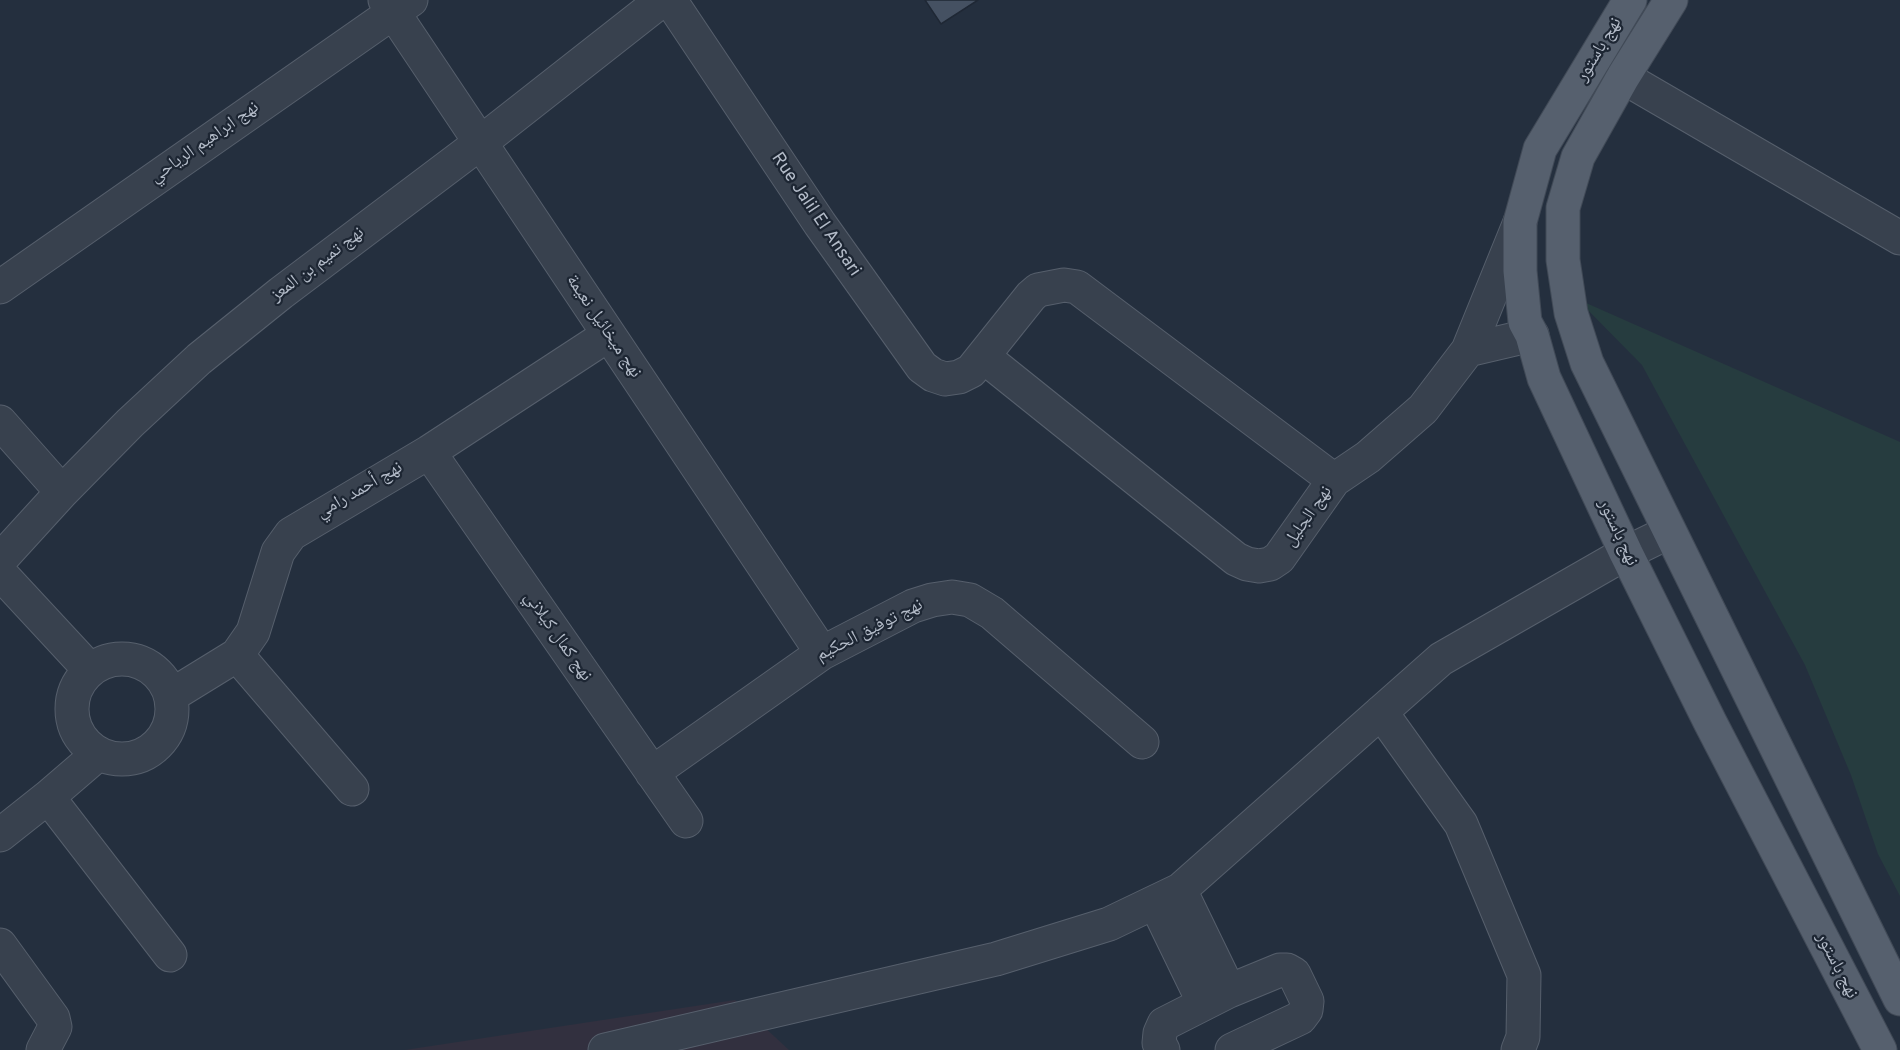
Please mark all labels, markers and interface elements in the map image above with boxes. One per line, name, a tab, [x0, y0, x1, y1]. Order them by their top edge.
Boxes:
street label: نهج باستور	[1572, 14, 1628, 86]
street label: نهج ابراهيم الرياحي	[146, 97, 264, 189]
street label: Rue Jalil El Ansari	[766, 149, 864, 281]
street label: نهج تميم بن المعز	[267, 223, 369, 307]
street label: نهج ميخائيل نعيمة	[560, 271, 646, 383]
street label: نهج أحمد رامي	[313, 458, 407, 524]
street label: نهج الجليل	[1280, 482, 1338, 552]
street label: نهج باستور	[1592, 496, 1642, 570]
street label: نهج كمال كيلاني	[518, 588, 596, 686]
street label: نهج توفيق الحكيم	[813, 595, 927, 667]
street label: نهج باستور	[1810, 929, 1862, 1003]

